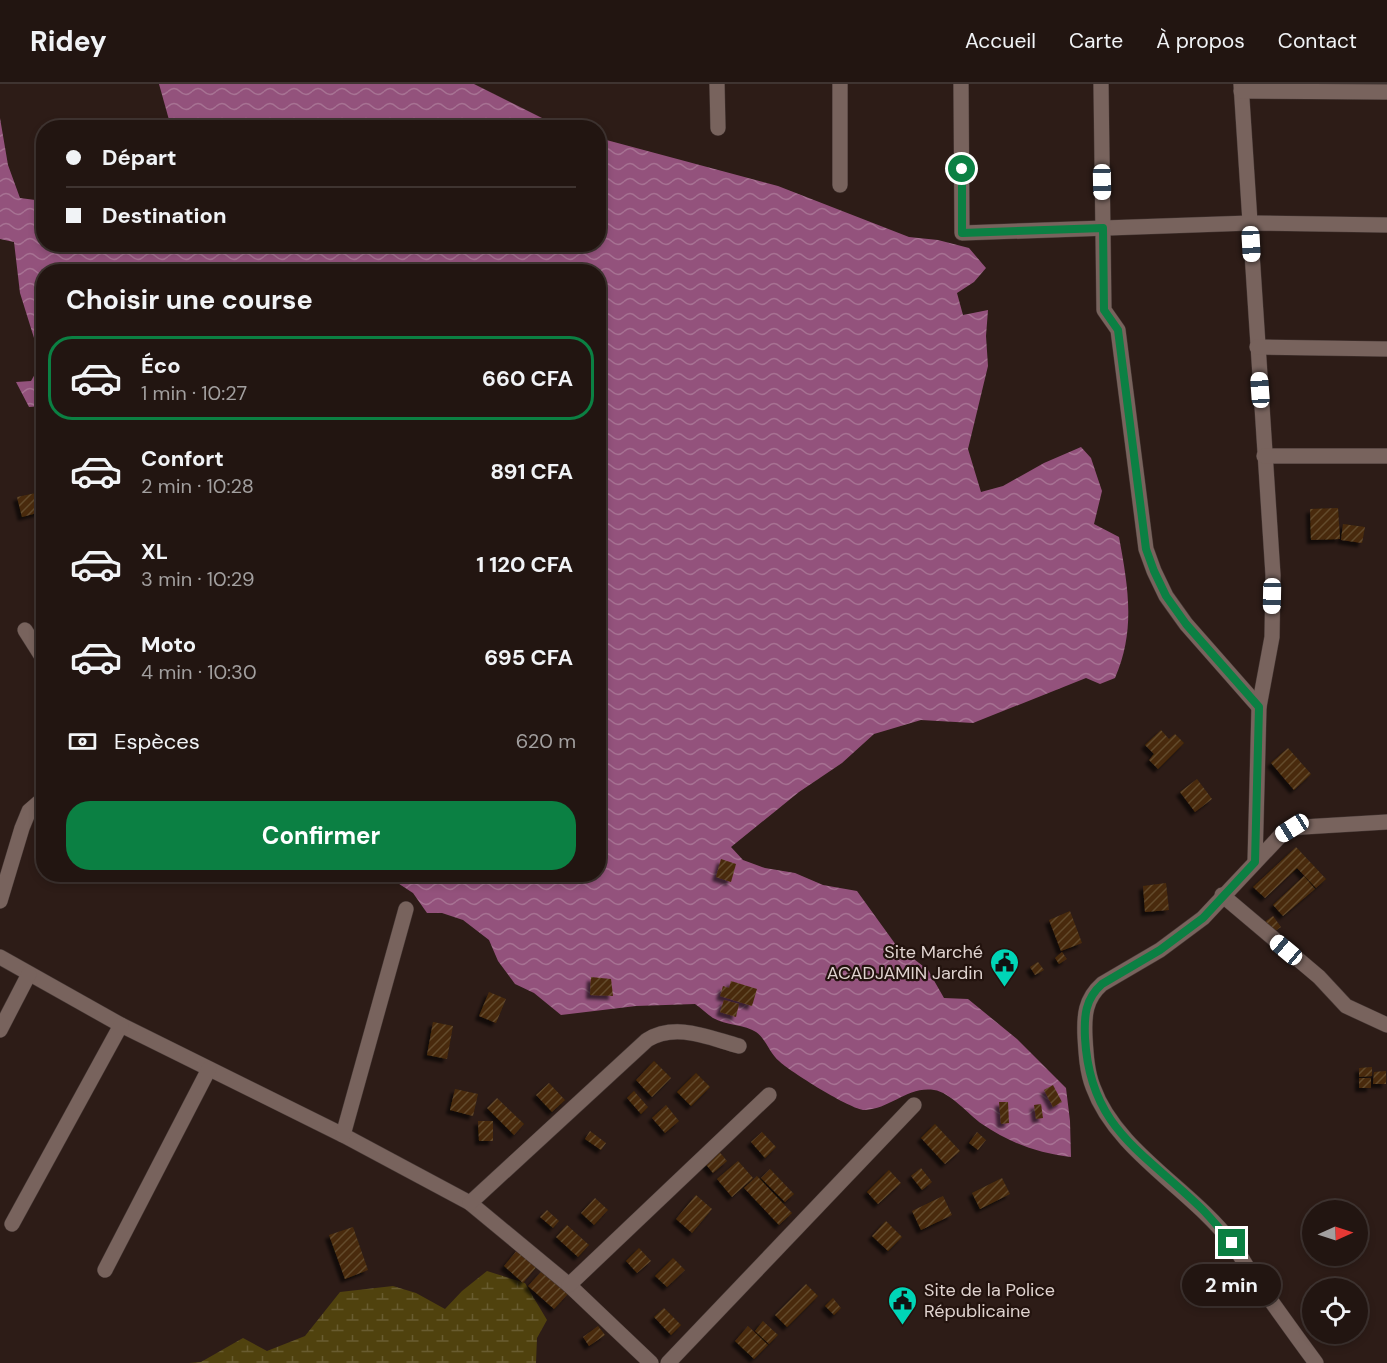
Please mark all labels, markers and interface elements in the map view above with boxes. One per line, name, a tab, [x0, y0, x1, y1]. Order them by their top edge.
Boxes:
text: Ridey	[30, 23, 107, 60]
text: Accueil	[965, 27, 1036, 55]
text: Carte	[1069, 27, 1123, 55]
text: À propos	[1156, 27, 1245, 55]
text: Contact	[1278, 27, 1357, 55]
text: Départ	[102, 143, 177, 172]
route start	[948, 155, 975, 182]
car	[1093, 164, 1111, 200]
text: Destination	[102, 201, 227, 230]
car	[1241, 226, 1261, 262]
text: Choisir une course	[66, 282, 313, 317]
icon: car	[69, 351, 123, 405]
text: Éco	[141, 351, 181, 380]
text: 660 CFA	[482, 364, 573, 393]
car	[1250, 371, 1270, 409]
text: 1 min · 10:27	[141, 380, 247, 406]
icon: car	[69, 444, 123, 498]
text: Confort	[141, 444, 224, 473]
text: 891 CFA	[490, 457, 573, 486]
text: 2 min · 10:28	[141, 473, 254, 499]
icon: car	[69, 537, 123, 591]
text: XL	[141, 537, 168, 566]
text: 1 120 CFA	[476, 550, 573, 579]
text: 3 min · 10:29	[141, 566, 255, 592]
car	[1263, 578, 1281, 614]
icon: car	[69, 630, 123, 684]
text: Moto	[141, 630, 196, 659]
text: 695 CFA	[484, 643, 573, 672]
text: 4 min · 10:30	[141, 659, 257, 685]
icon: cash	[66, 725, 99, 758]
text: Espèces	[114, 727, 200, 756]
text: 620 m	[516, 728, 576, 754]
button: Confirmer	[66, 801, 576, 870]
car	[1272, 811, 1312, 845]
car	[1266, 932, 1306, 968]
place label: Site Marché ACADJAMIN Jardin	[827, 940, 983, 985]
public building icon: Site Marché ACADJAMIN Jardin	[988, 946, 1020, 988]
north arrow	[1302, 1200, 1368, 1266]
map controls	[1302, 1200, 1368, 1344]
route end	[1218, 1229, 1245, 1256]
callout: 2 min	[1182, 1264, 1282, 1306]
text: 2 min	[1205, 1272, 1258, 1298]
place label: Site de la Police Républicaine	[924, 1278, 1055, 1323]
button: locate	[1302, 1278, 1368, 1344]
public building icon: Site de la Police Républicaine	[887, 1284, 919, 1326]

